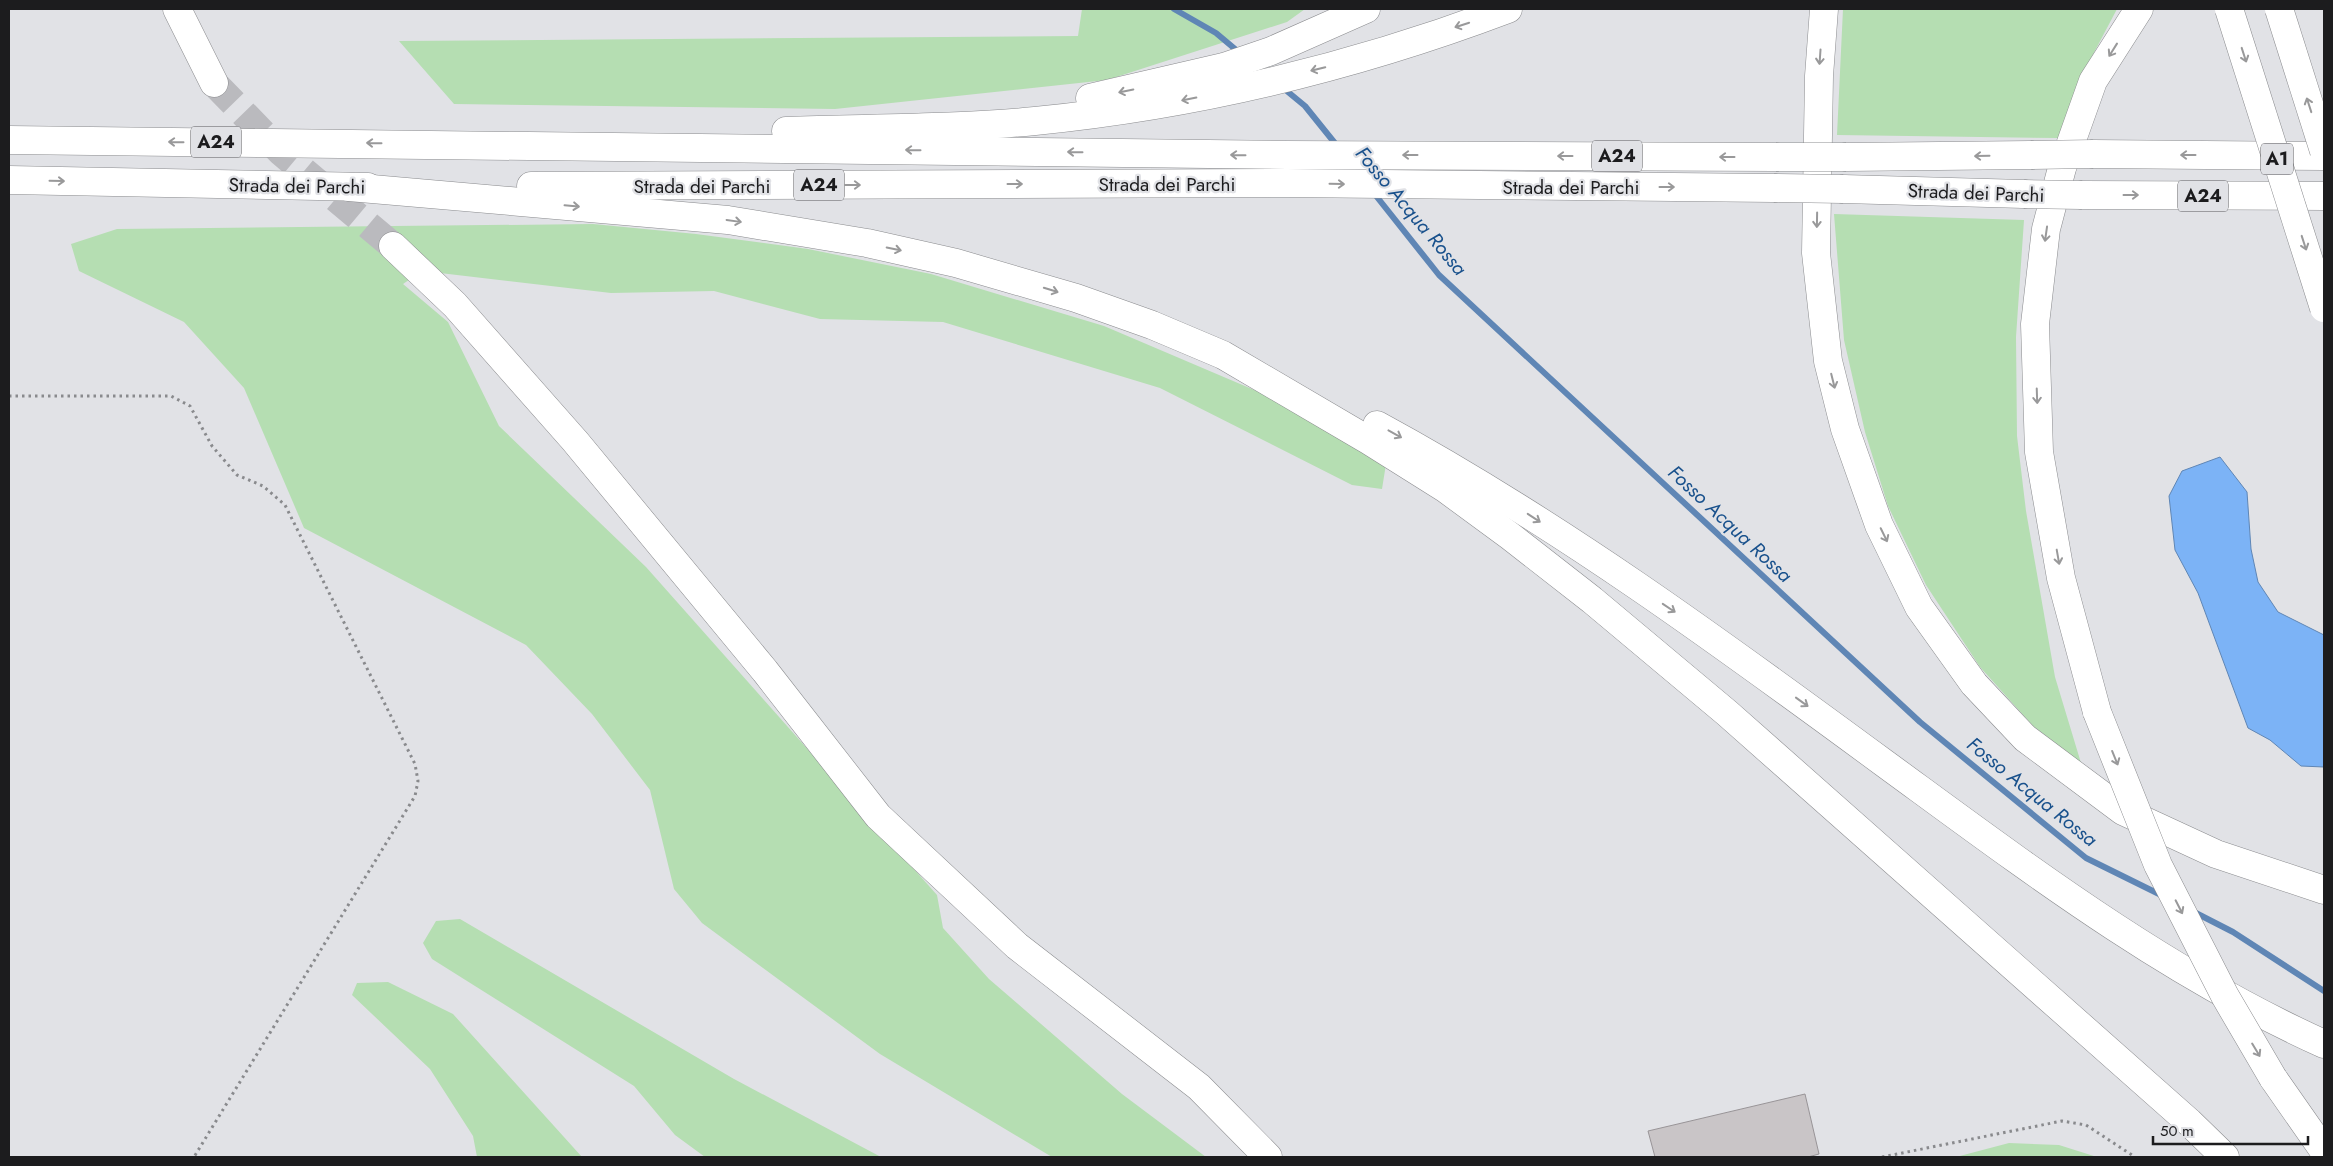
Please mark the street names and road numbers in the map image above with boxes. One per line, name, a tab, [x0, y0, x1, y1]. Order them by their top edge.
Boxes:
road number: A24	[191, 126, 241, 158]
road number: A24	[1592, 140, 1642, 172]
road number: A1	[2261, 144, 2293, 174]
road number: A24	[794, 170, 844, 200]
street label: Strada dei Parchi	[228, 171, 366, 201]
street label: Strada dei Parchi	[1099, 171, 1235, 198]
street label: Strada dei Parchi	[634, 173, 770, 200]
street label: Strada dei Parchi	[1503, 174, 1639, 201]
street label: Strada dei Parchi	[1907, 177, 2045, 209]
road number: A24	[2178, 180, 2228, 212]

